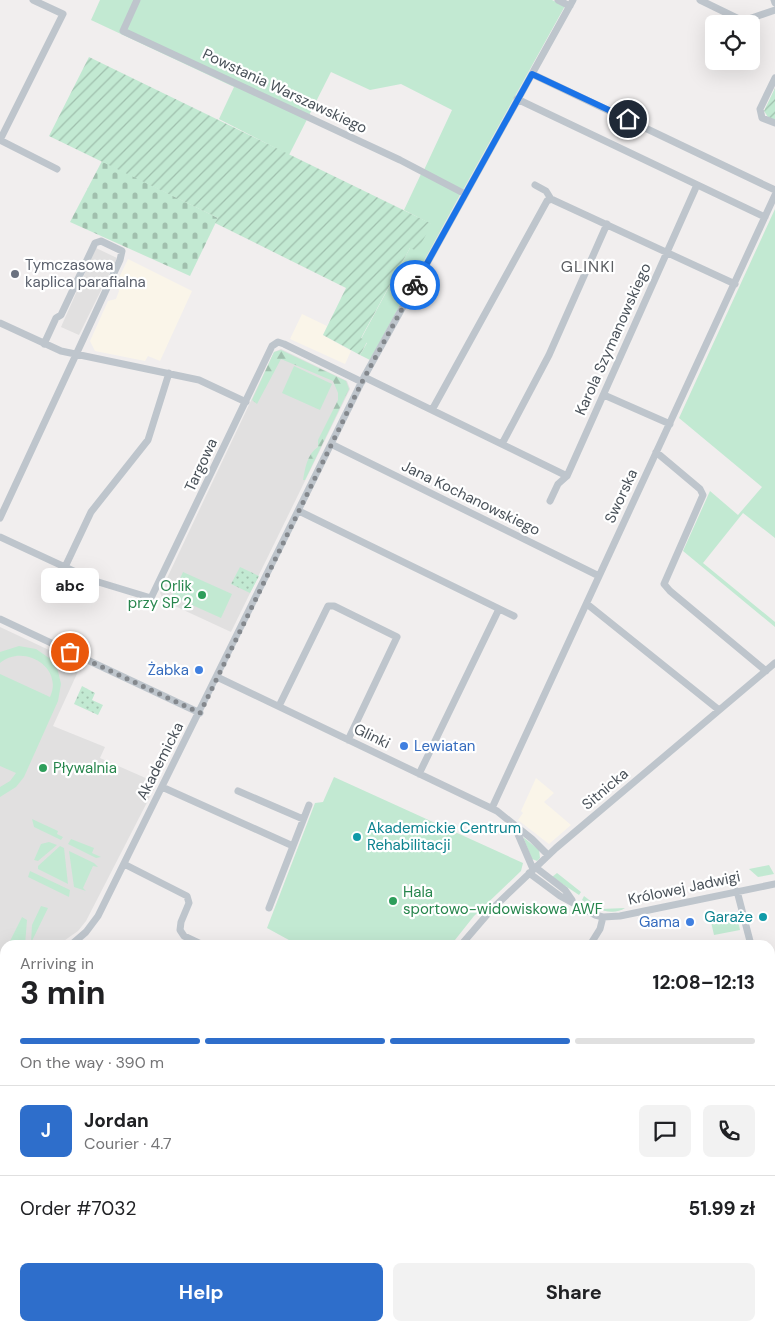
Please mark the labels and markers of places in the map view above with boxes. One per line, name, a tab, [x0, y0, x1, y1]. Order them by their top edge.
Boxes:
pin	[607, 98, 649, 140]
place label: Tymczasowa kaplica parafialna	[25, 255, 146, 292]
marker: Tymczasowa kaplica parafialna	[9, 268, 21, 280]
callout: abc	[41, 567, 99, 602]
place label: Orlik przy SP 2	[128, 576, 192, 613]
marker: Orlik przy SP 2	[196, 589, 208, 601]
pin	[49, 631, 91, 673]
place label: Żabka	[148, 660, 189, 680]
marker: Żabka	[193, 664, 205, 676]
place label: Lewiatan	[414, 736, 475, 756]
marker: Lewiatan	[398, 740, 410, 752]
place label: Pływalnia	[53, 758, 117, 778]
marker: Pływalnia	[37, 762, 49, 774]
place label: Akademickie Centrum Rehabilitacji	[367, 818, 521, 855]
marker: Akademickie Centrum Rehabilitacji	[351, 831, 363, 843]
place label: Hala sportowo-widowiskowa AWF	[403, 882, 603, 919]
marker: Hala sportowo-widowiskowa AWF	[387, 895, 399, 907]
place label: Garaże	[704, 907, 753, 927]
marker: Garaże	[757, 911, 769, 923]
place label: Gama	[639, 912, 680, 932]
marker: Gama	[684, 916, 696, 928]

